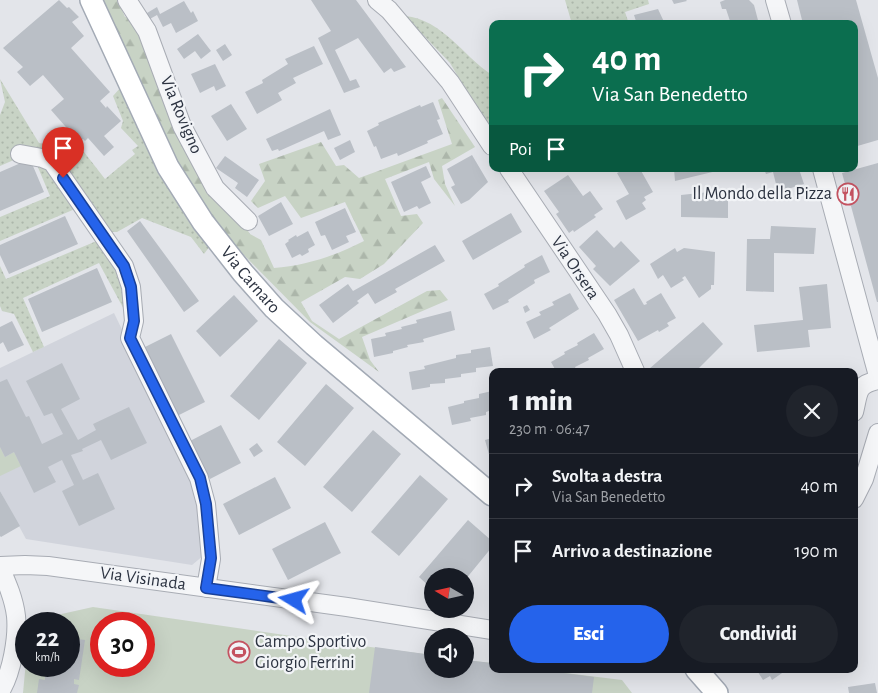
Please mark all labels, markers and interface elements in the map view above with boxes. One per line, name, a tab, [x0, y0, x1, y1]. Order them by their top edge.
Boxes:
icon: right	[509, 40, 574, 105]
text: 40 m	[592, 42, 661, 77]
street label: Via Rovigno	[157, 73, 205, 157]
text: Via San Benedetto	[592, 83, 748, 105]
pin	[42, 127, 84, 178]
icon: arrive	[49, 134, 77, 162]
icon: arrive	[542, 135, 570, 163]
text: Poi	[509, 140, 532, 159]
restaurant icon: Il Mondo della Pizza	[836, 182, 860, 206]
place label: Il Mondo della Pizza	[692, 185, 832, 203]
street label: Via Orsera	[547, 233, 603, 303]
street label: Via Carnaro	[217, 243, 283, 317]
button: close	[786, 385, 838, 437]
text: 1 min	[509, 386, 573, 416]
text: 230 m · 06:47	[509, 421, 590, 437]
text: Svolta a destra	[552, 467, 662, 486]
icon: right	[509, 472, 537, 500]
text: 40 m	[800, 477, 838, 496]
text: Via San Benedetto	[552, 489, 665, 505]
icon: arrive	[509, 537, 537, 565]
text: Arrivo a destinazione	[552, 542, 712, 561]
text: 190 m	[794, 542, 838, 561]
street label: Via Visinada	[99, 564, 187, 594]
north arrow	[424, 568, 474, 618]
map controls	[424, 568, 474, 678]
position arrow	[267, 573, 319, 625]
button: Esci	[509, 605, 669, 663]
button: Condividi	[679, 605, 838, 663]
speed limit sign: 30	[90, 612, 155, 677]
text: 22	[36, 626, 59, 651]
button: sound	[424, 628, 474, 678]
place label: Campo Sportivo Giorgio Ferrini	[255, 633, 366, 672]
sports icon: Campo Sportivo Giorgio Ferrini	[227, 640, 251, 664]
text: km/h	[35, 651, 60, 663]

